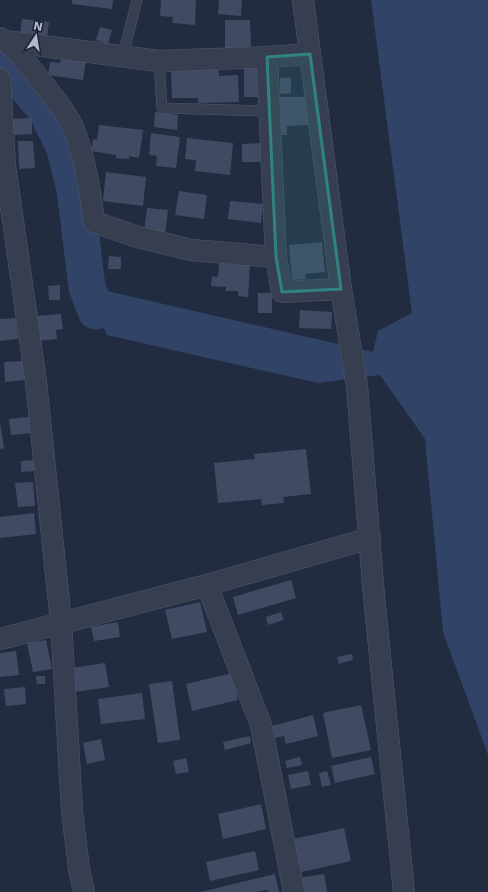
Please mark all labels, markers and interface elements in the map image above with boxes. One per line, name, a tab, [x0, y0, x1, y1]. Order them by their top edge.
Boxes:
north arrow	[16, 16, 56, 56]
text: N	[32, 19, 44, 34]

